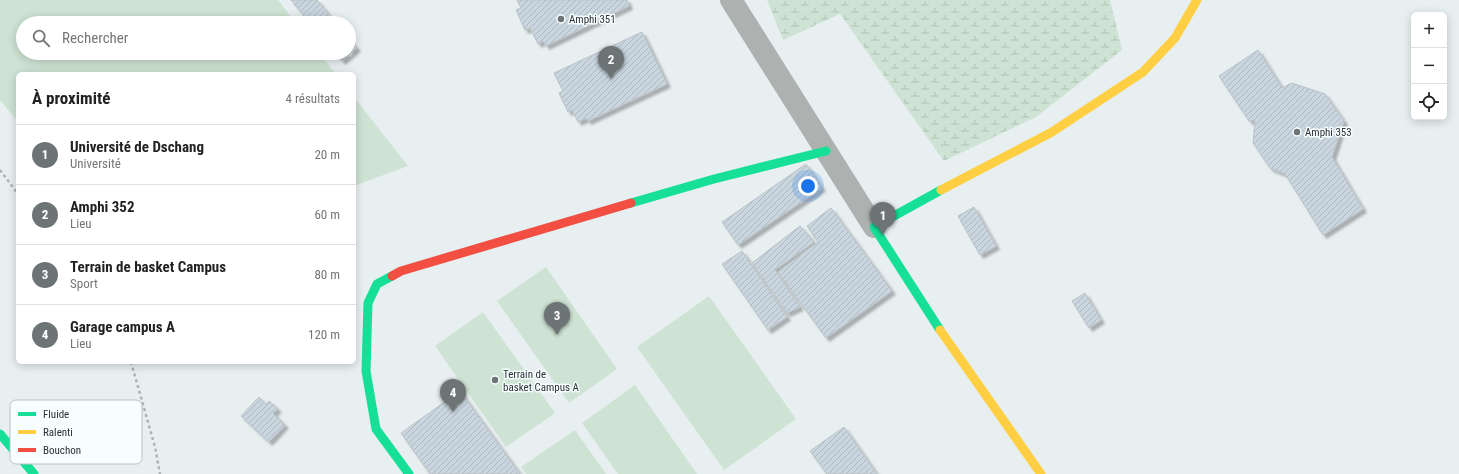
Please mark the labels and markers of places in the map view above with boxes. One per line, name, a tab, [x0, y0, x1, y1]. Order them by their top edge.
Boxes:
place label: Amphi 351	[569, 13, 616, 26]
marker: Amphi 351	[556, 14, 566, 24]
pin: 2	[598, 46, 624, 79]
place label: Amphi 353	[1305, 126, 1352, 139]
marker: Amphi 353	[1292, 127, 1302, 137]
pin: 1	[870, 202, 896, 235]
pin: 3	[544, 302, 570, 335]
place label: Terrain de basket Campus A	[503, 368, 580, 394]
marker: Terrain de basket Campus A	[490, 375, 500, 385]
pin: 4	[440, 379, 466, 412]

